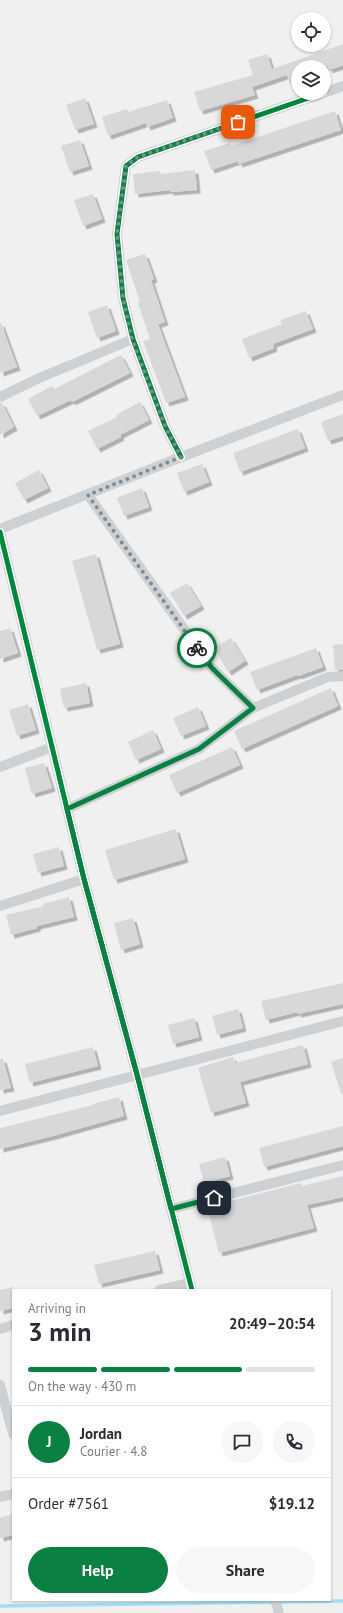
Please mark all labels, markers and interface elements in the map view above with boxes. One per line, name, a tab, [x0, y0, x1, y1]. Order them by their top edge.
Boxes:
map controls	[291, 12, 331, 100]
button: locate	[291, 12, 331, 52]
button: layers	[291, 60, 331, 100]
pin	[221, 105, 255, 139]
icon: bag	[227, 111, 249, 133]
courier	[177, 628, 217, 668]
icon: bike	[186, 637, 208, 659]
pin	[197, 1181, 231, 1215]
icon: home	[203, 1187, 225, 1209]
text: Arriving in	[28, 1300, 86, 1317]
text: 20:49–20:54	[229, 1314, 315, 1333]
text: 3 min	[28, 1315, 91, 1348]
text: On the way · 430 m	[28, 1378, 136, 1395]
button: chat	[221, 1421, 263, 1463]
button: phone	[273, 1421, 315, 1463]
text: Jordan	[80, 1424, 122, 1443]
text: J	[46, 1432, 52, 1451]
text: Courier · 4.8	[80, 1443, 147, 1460]
text: Order #7561	[28, 1494, 109, 1513]
text: $19.12	[269, 1494, 315, 1513]
button: Help	[28, 1547, 168, 1593]
button: Share	[176, 1547, 315, 1593]

